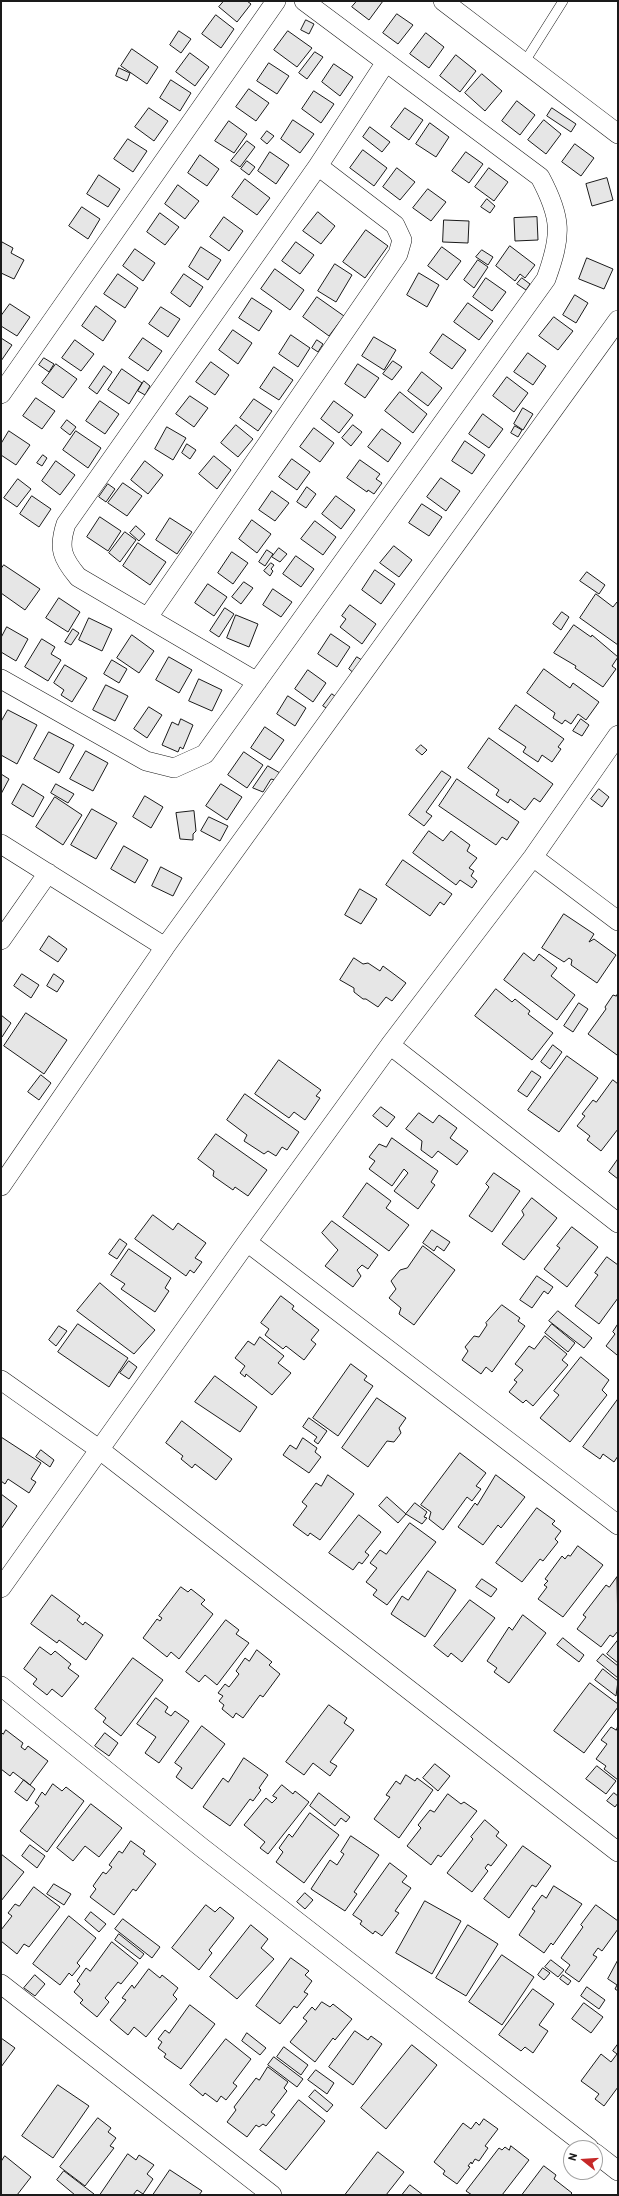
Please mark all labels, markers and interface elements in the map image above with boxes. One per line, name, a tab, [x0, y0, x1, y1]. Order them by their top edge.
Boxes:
north arrow	[563, 2140, 603, 2180]
text: N	[565, 2151, 579, 2162]

